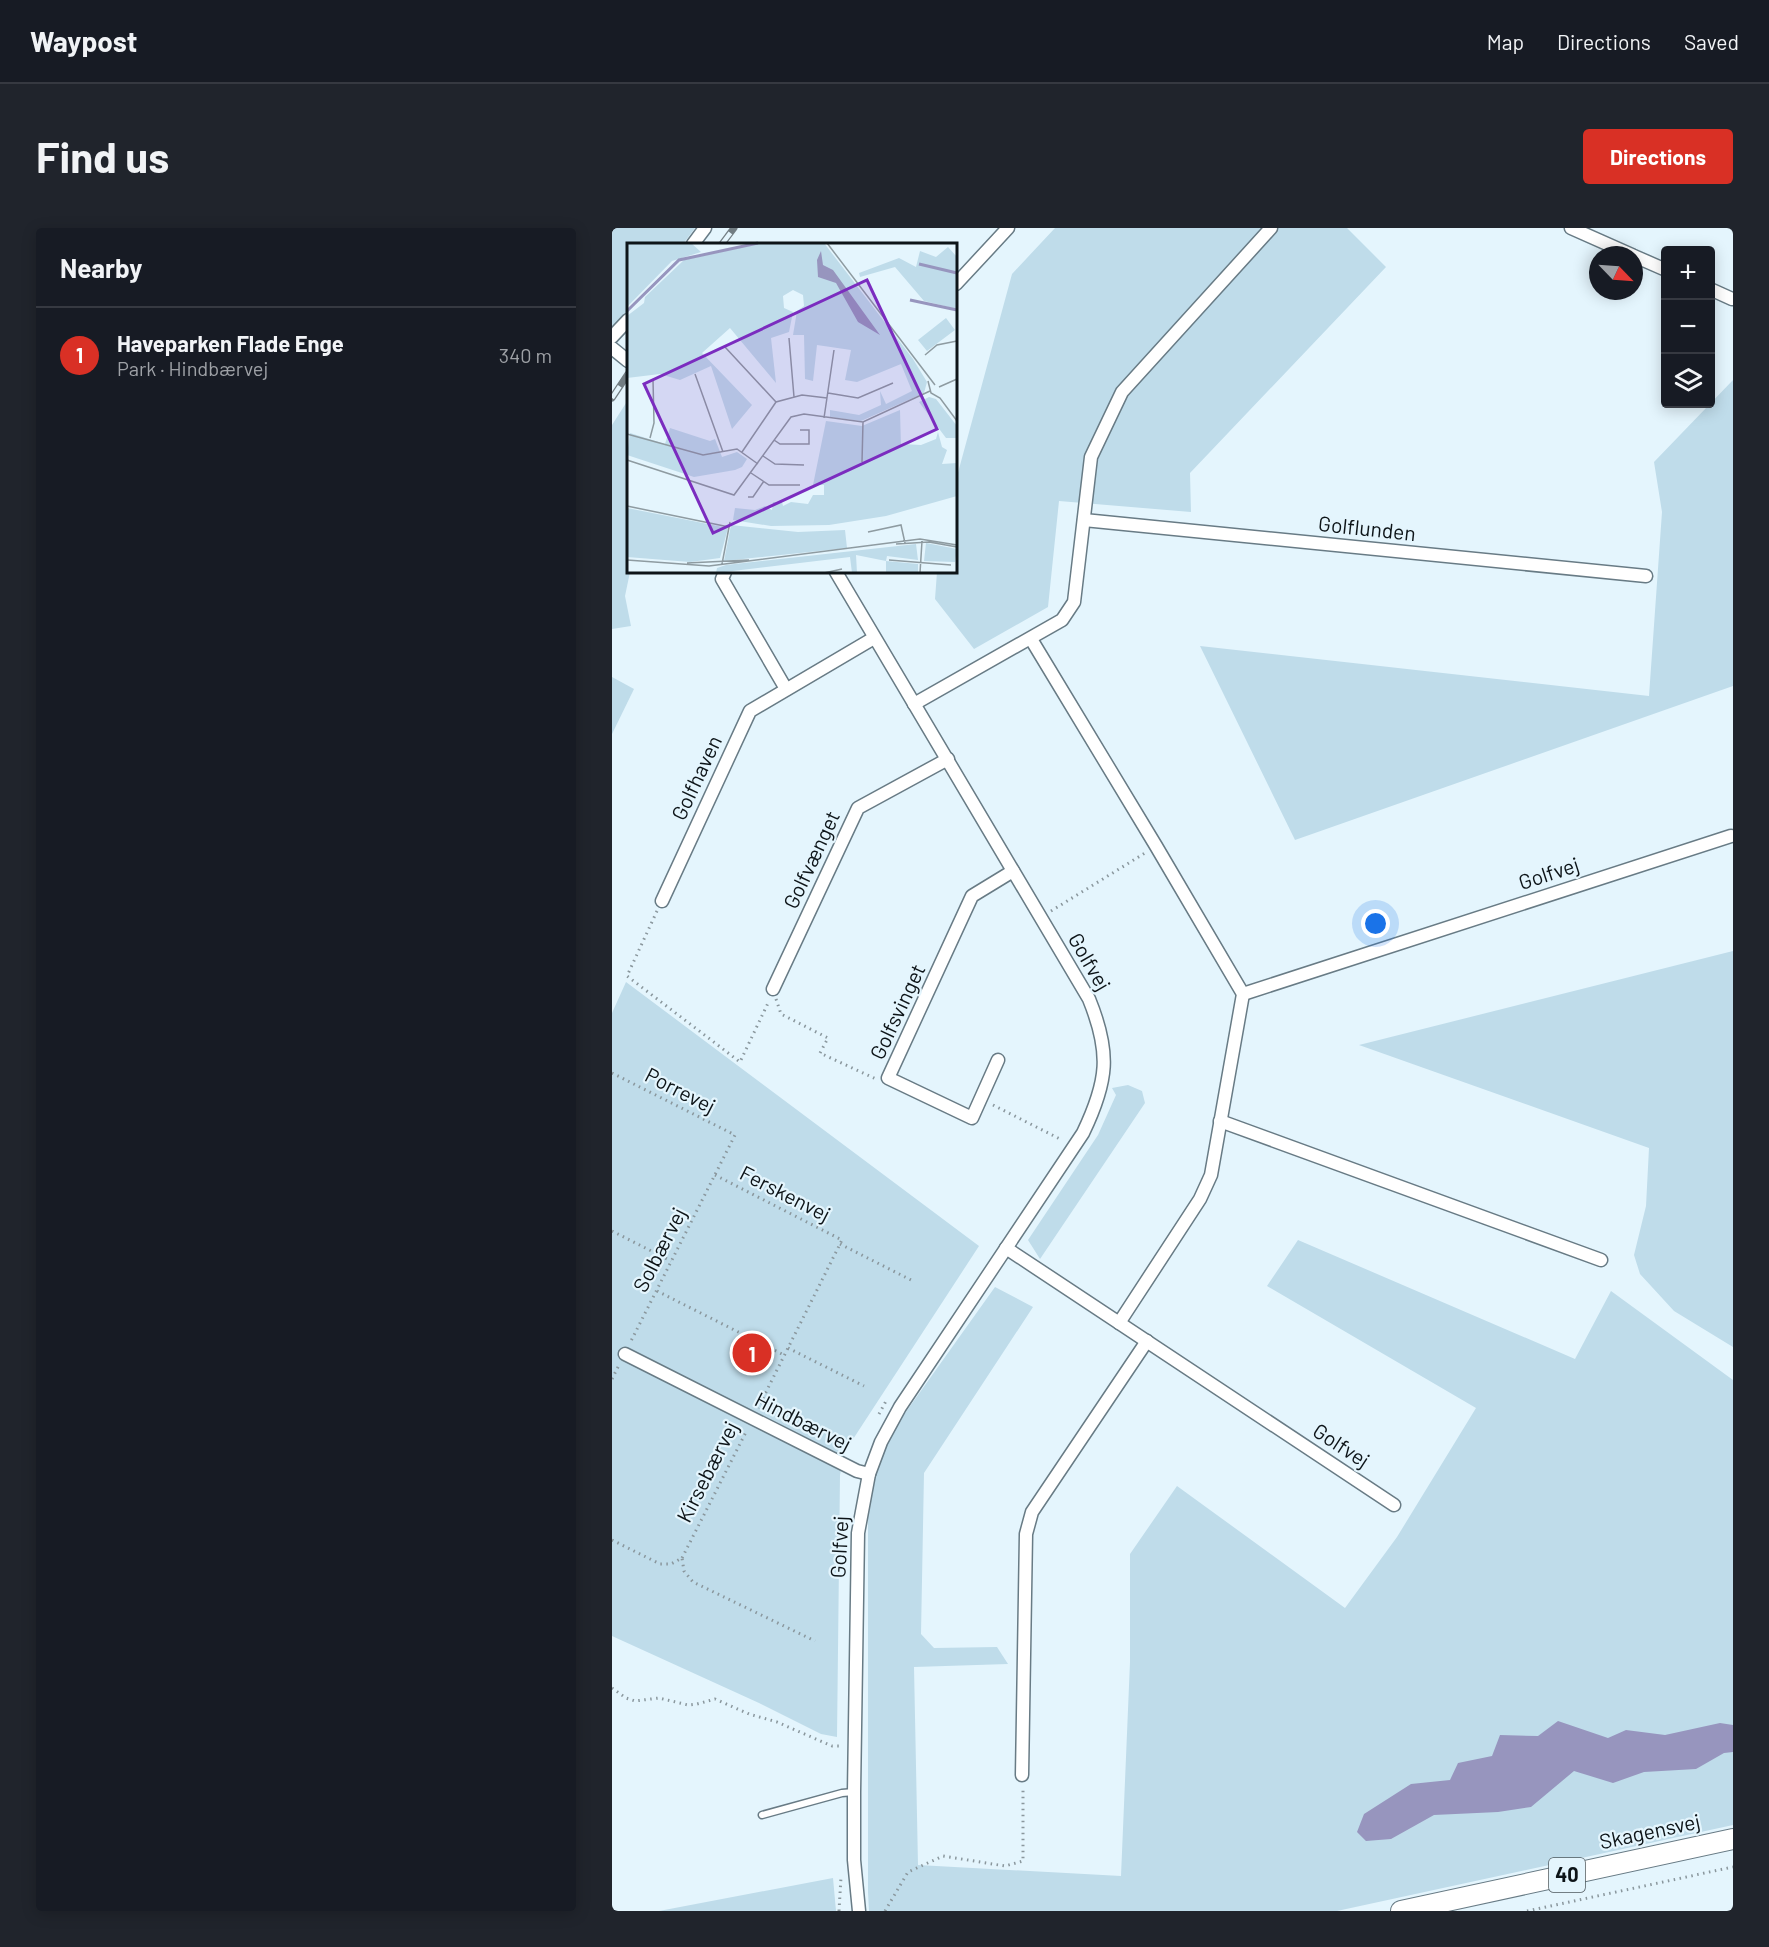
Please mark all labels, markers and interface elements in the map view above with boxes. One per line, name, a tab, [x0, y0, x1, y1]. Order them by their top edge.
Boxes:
text: Waypost	[30, 24, 137, 58]
text: Map	[1487, 29, 1524, 54]
text: Directions	[1557, 29, 1651, 54]
text: Saved	[1684, 29, 1739, 54]
button: Directions	[1583, 129, 1733, 184]
text: Find us	[36, 131, 169, 181]
inset map	[627, 243, 957, 573]
north arrow	[1589, 246, 1643, 300]
map controls	[1661, 246, 1715, 408]
button: +	[1661, 246, 1715, 300]
text: Nearby	[60, 252, 142, 283]
button: −	[1661, 300, 1715, 354]
text: Haveparken Flade Enge	[117, 330, 344, 356]
text: 1	[76, 343, 83, 367]
text: 340 m	[499, 343, 552, 367]
button: layers	[1661, 354, 1715, 408]
text: Park · Hindbærvej	[117, 356, 268, 380]
street label: Golflunden	[1317, 510, 1417, 545]
street label: Golfhaven	[665, 731, 726, 824]
street label: Golfvænget	[777, 806, 844, 912]
street label: Golfvej	[1515, 851, 1582, 894]
your location	[1361, 909, 1390, 938]
street label: Golfvej	[1064, 928, 1117, 995]
street label: Golfsvinget	[864, 960, 930, 1063]
street label: Porrevej	[641, 1061, 720, 1118]
street label: Ferskenvej	[736, 1159, 835, 1226]
street label: Solbærvej	[627, 1203, 691, 1296]
pin: 1	[732, 1330, 772, 1376]
street label: Hindbærvej	[751, 1386, 856, 1456]
street label: Kirsebærvej	[671, 1417, 743, 1526]
street label: Golfvej	[1309, 1417, 1375, 1472]
street label: Golfvej	[824, 1515, 853, 1579]
street label: Skagensvej	[1597, 1808, 1702, 1853]
road number: 40	[1549, 1858, 1585, 1892]

